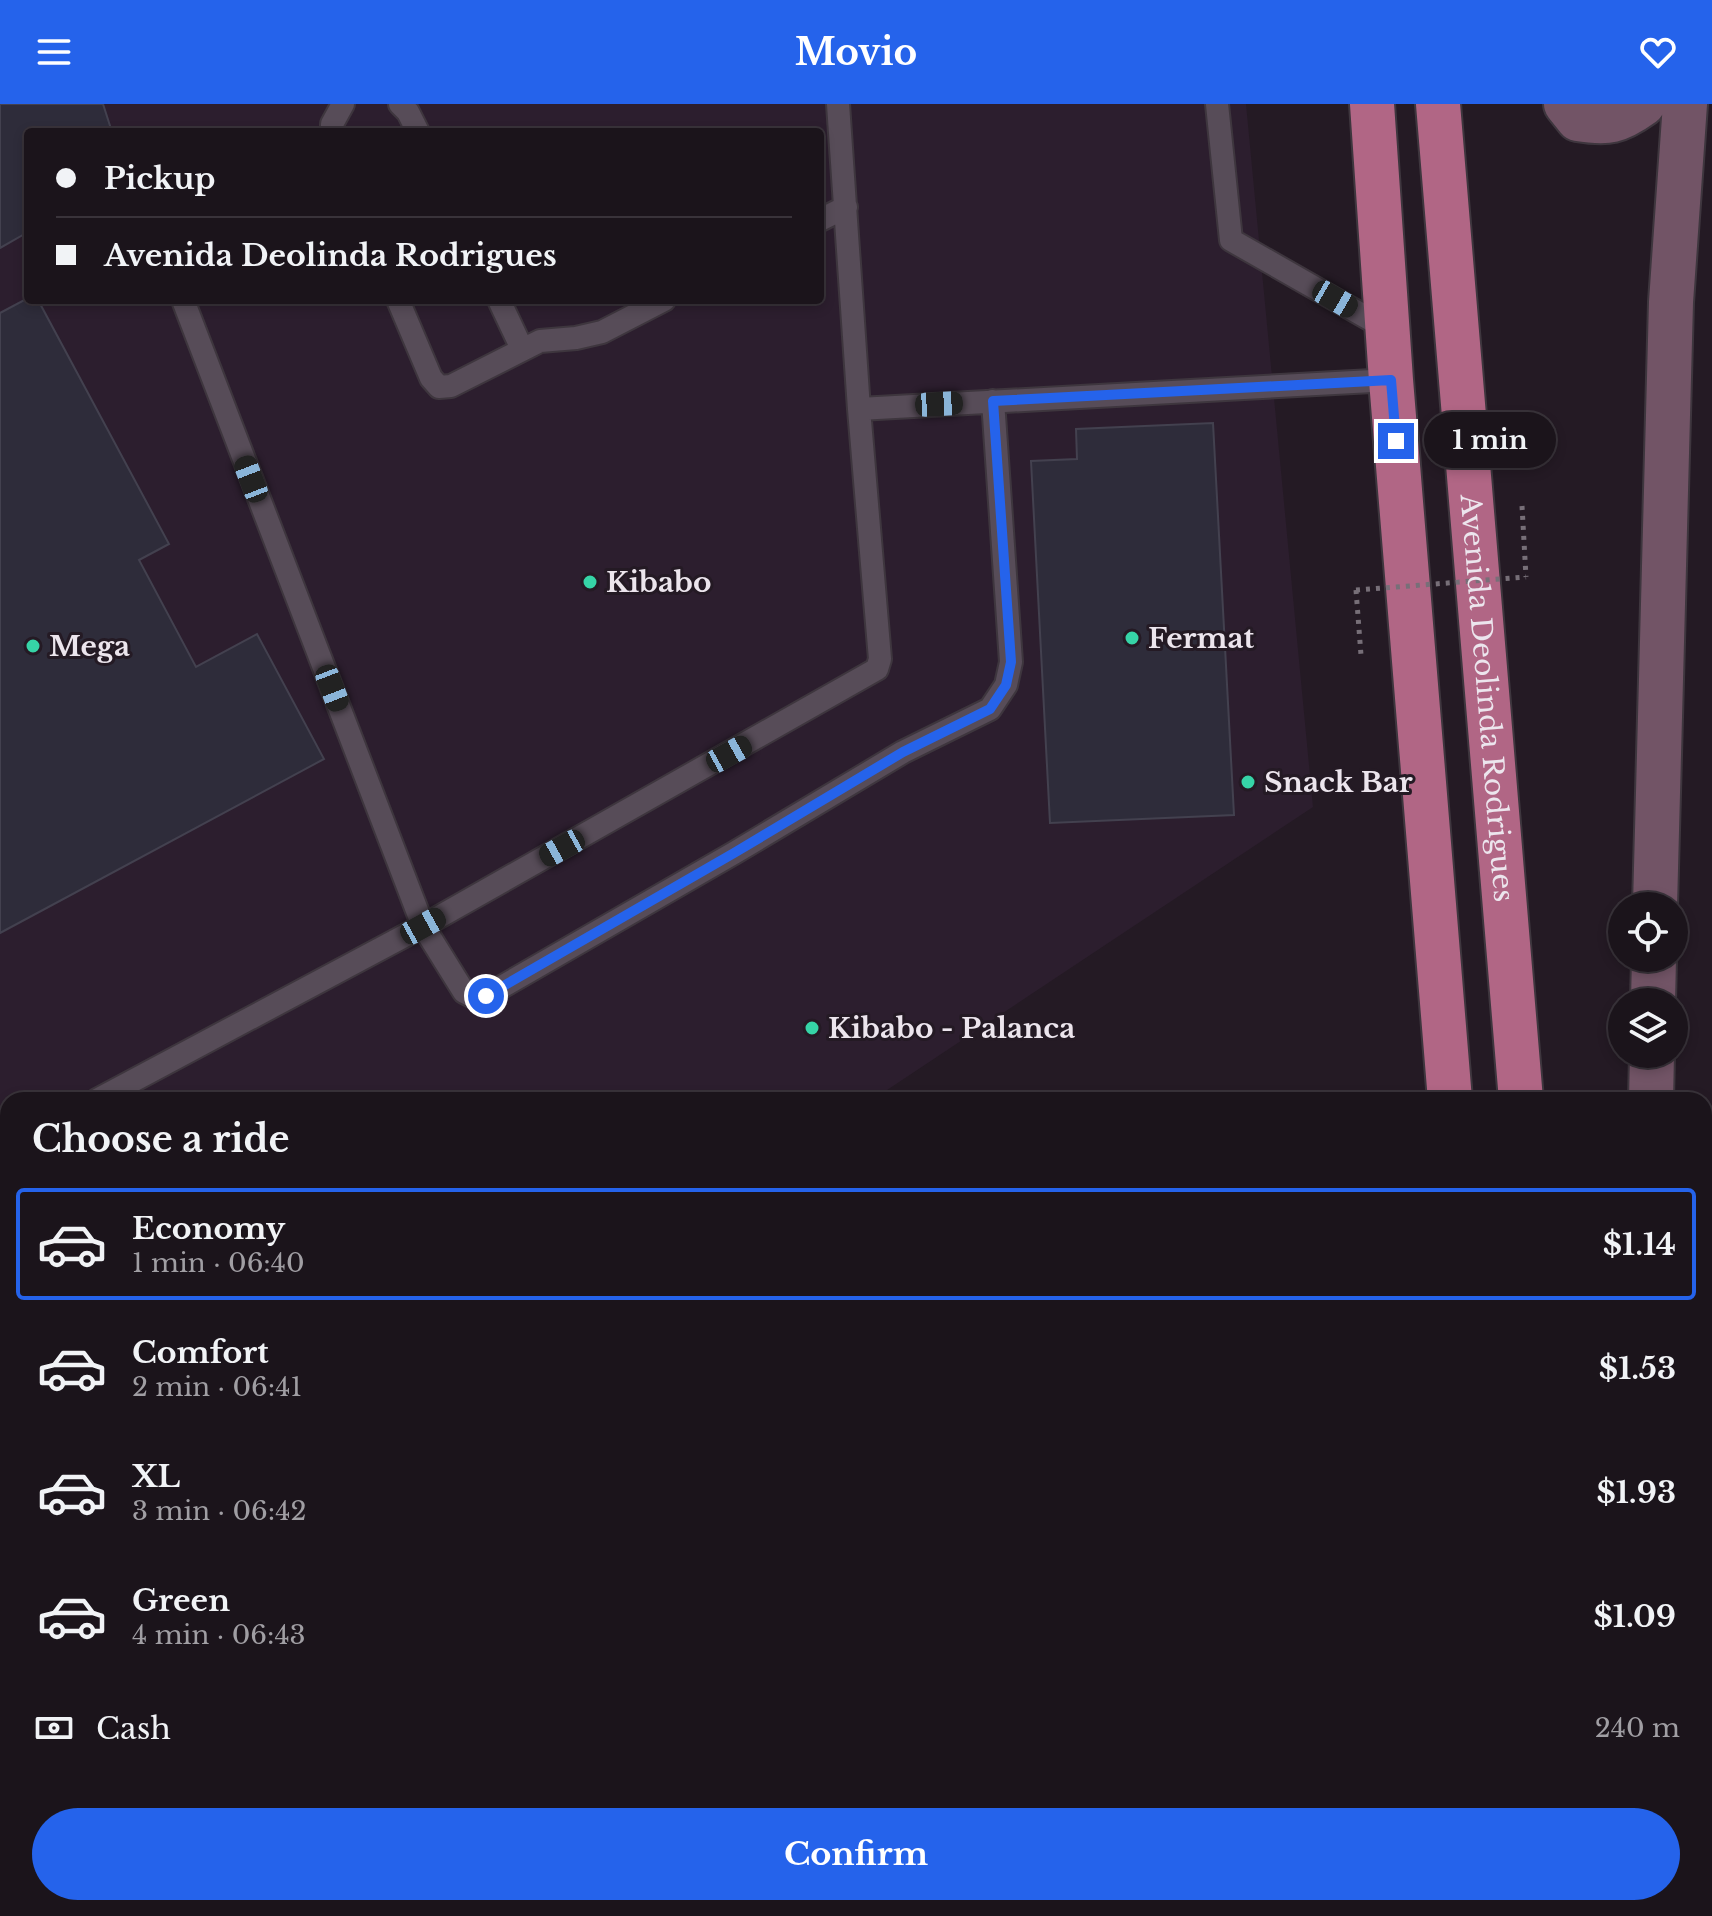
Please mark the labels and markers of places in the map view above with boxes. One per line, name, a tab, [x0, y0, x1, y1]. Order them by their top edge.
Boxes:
place label: Kibabo	[606, 565, 711, 600]
marker: Kibabo	[581, 573, 599, 591]
place label: Fermat	[1148, 621, 1255, 656]
place label: Mega	[49, 629, 130, 664]
marker: Fermat	[1123, 629, 1141, 647]
marker: Mega	[24, 637, 42, 655]
place label: Snack Bar	[1264, 765, 1413, 800]
marker: Snack Bar	[1239, 773, 1257, 791]
place label: Kibabo - Palanca	[828, 1011, 1075, 1046]
marker: Kibabo - Palanca	[803, 1019, 821, 1037]

